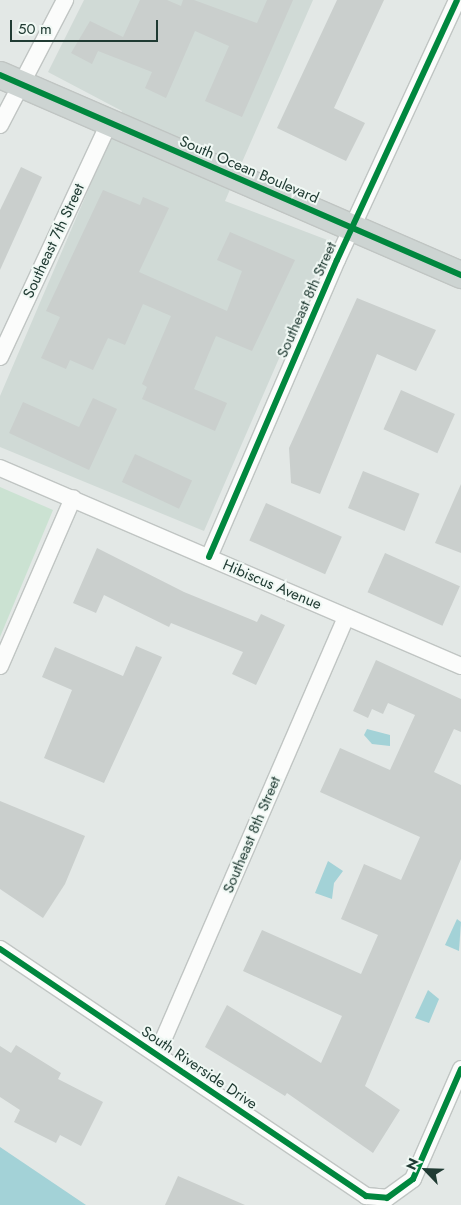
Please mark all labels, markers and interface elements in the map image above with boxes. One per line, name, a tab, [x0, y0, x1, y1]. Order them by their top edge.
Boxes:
scale bar	[12, 10, 160, 42]
text: 50 m	[18, 18, 52, 40]
street label: South Ocean Boulevard	[177, 133, 321, 207]
street label: Southeast 7th Street	[20, 181, 88, 301]
street label: Southeast 8th Street	[273, 239, 341, 361]
street label: Hibiscus Avenue	[220, 556, 324, 614]
street label: Southeast 8th Street	[219, 774, 285, 896]
street label: South Riverside Drive	[138, 1023, 260, 1113]
north arrow	[401, 1145, 451, 1195]
text: N	[401, 1155, 424, 1173]

